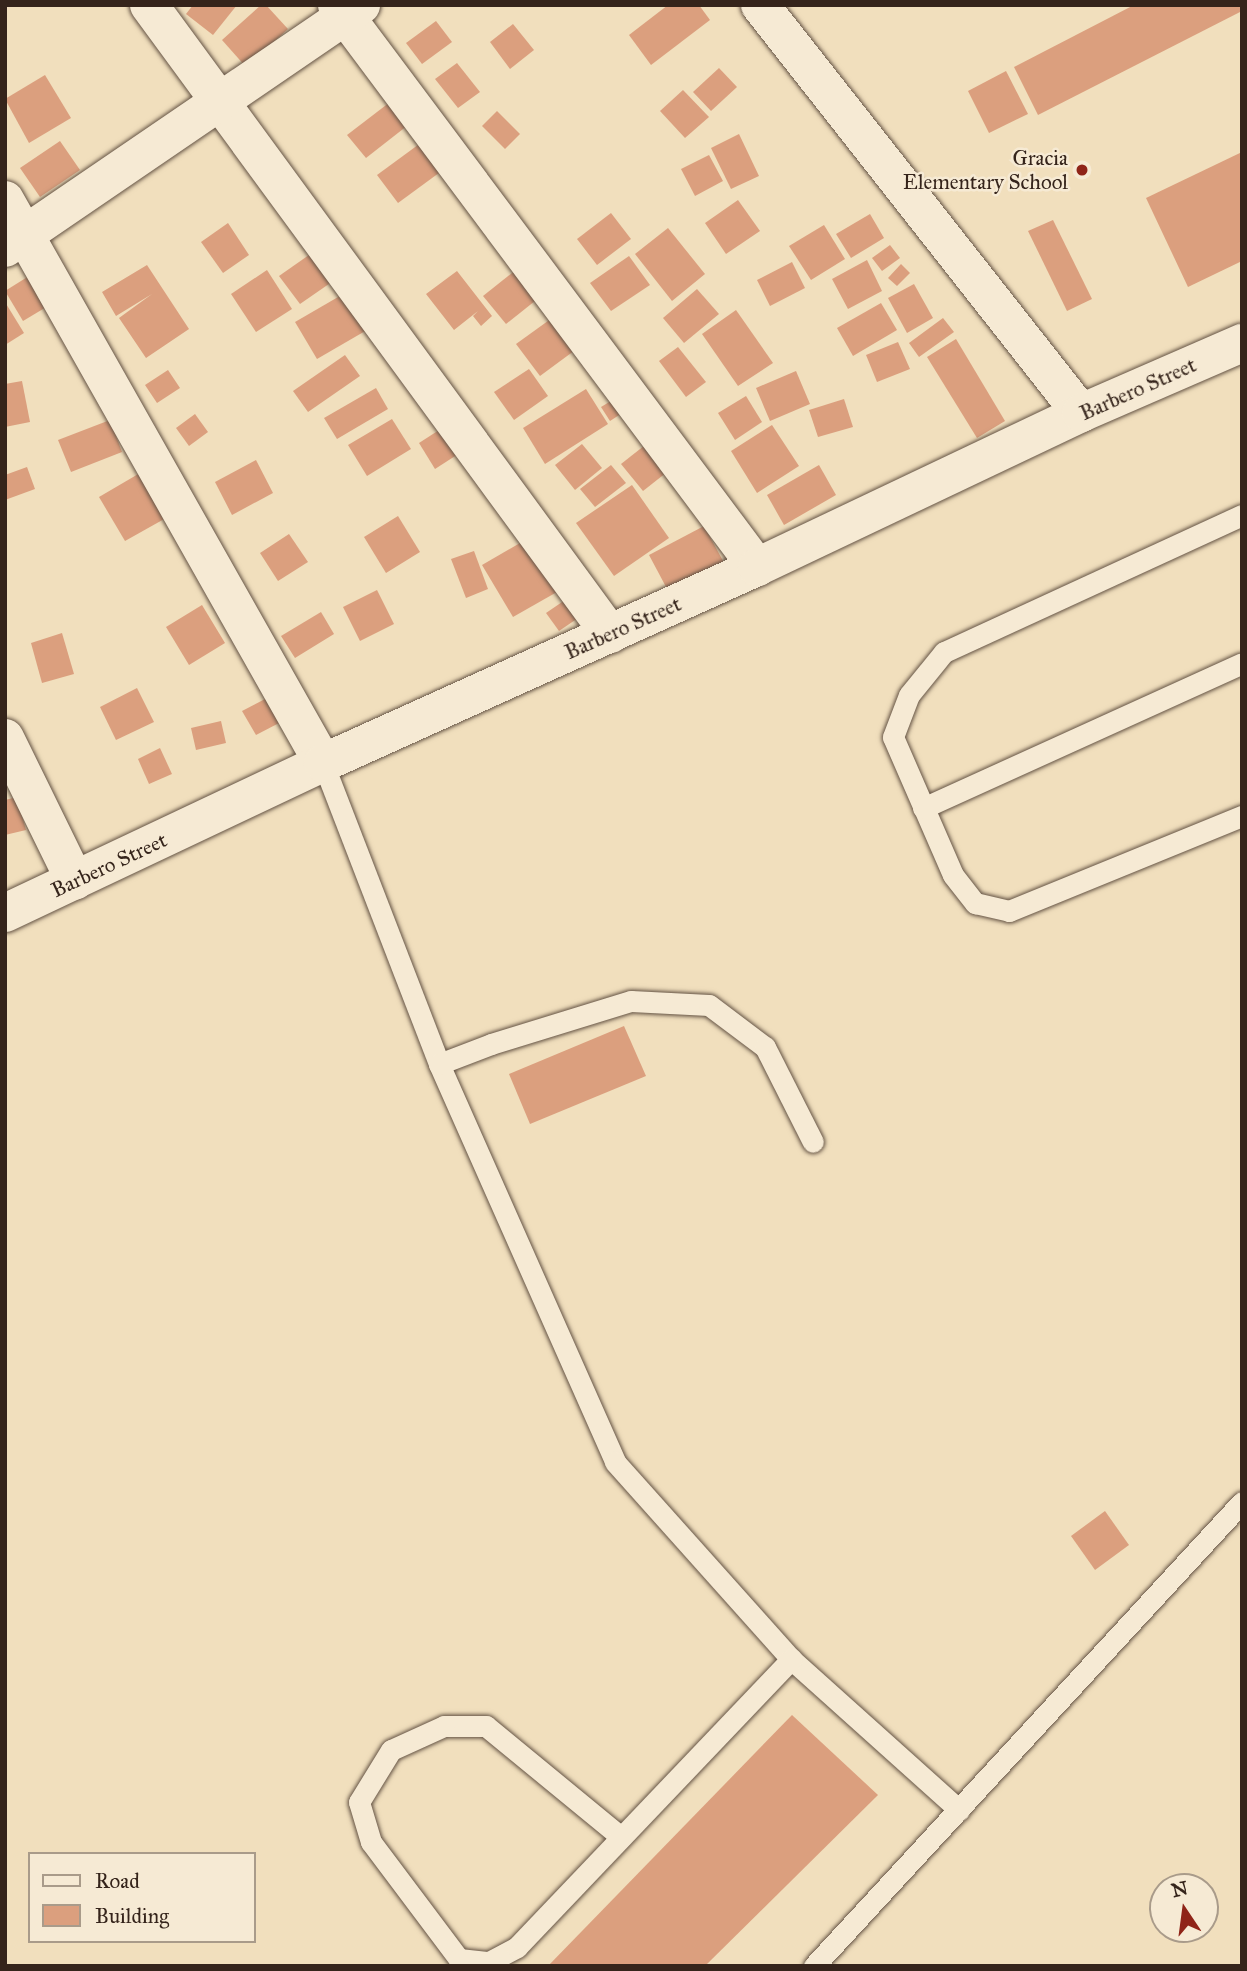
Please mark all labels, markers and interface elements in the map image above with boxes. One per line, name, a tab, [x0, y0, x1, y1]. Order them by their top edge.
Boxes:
place label: Gracia Elementary School	[903, 145, 1068, 195]
marker: Gracia Elementary School	[1074, 162, 1090, 178]
street label: Barbero Street	[1076, 352, 1200, 426]
street label: Barbero Street	[561, 591, 685, 665]
street label: Barbero Street	[47, 827, 171, 903]
legend	[28, 1852, 256, 1943]
text: Road	[95, 1868, 140, 1894]
north arrow	[1149, 1873, 1219, 1943]
text: N	[1169, 1876, 1190, 1902]
text: Building	[95, 1903, 169, 1929]

